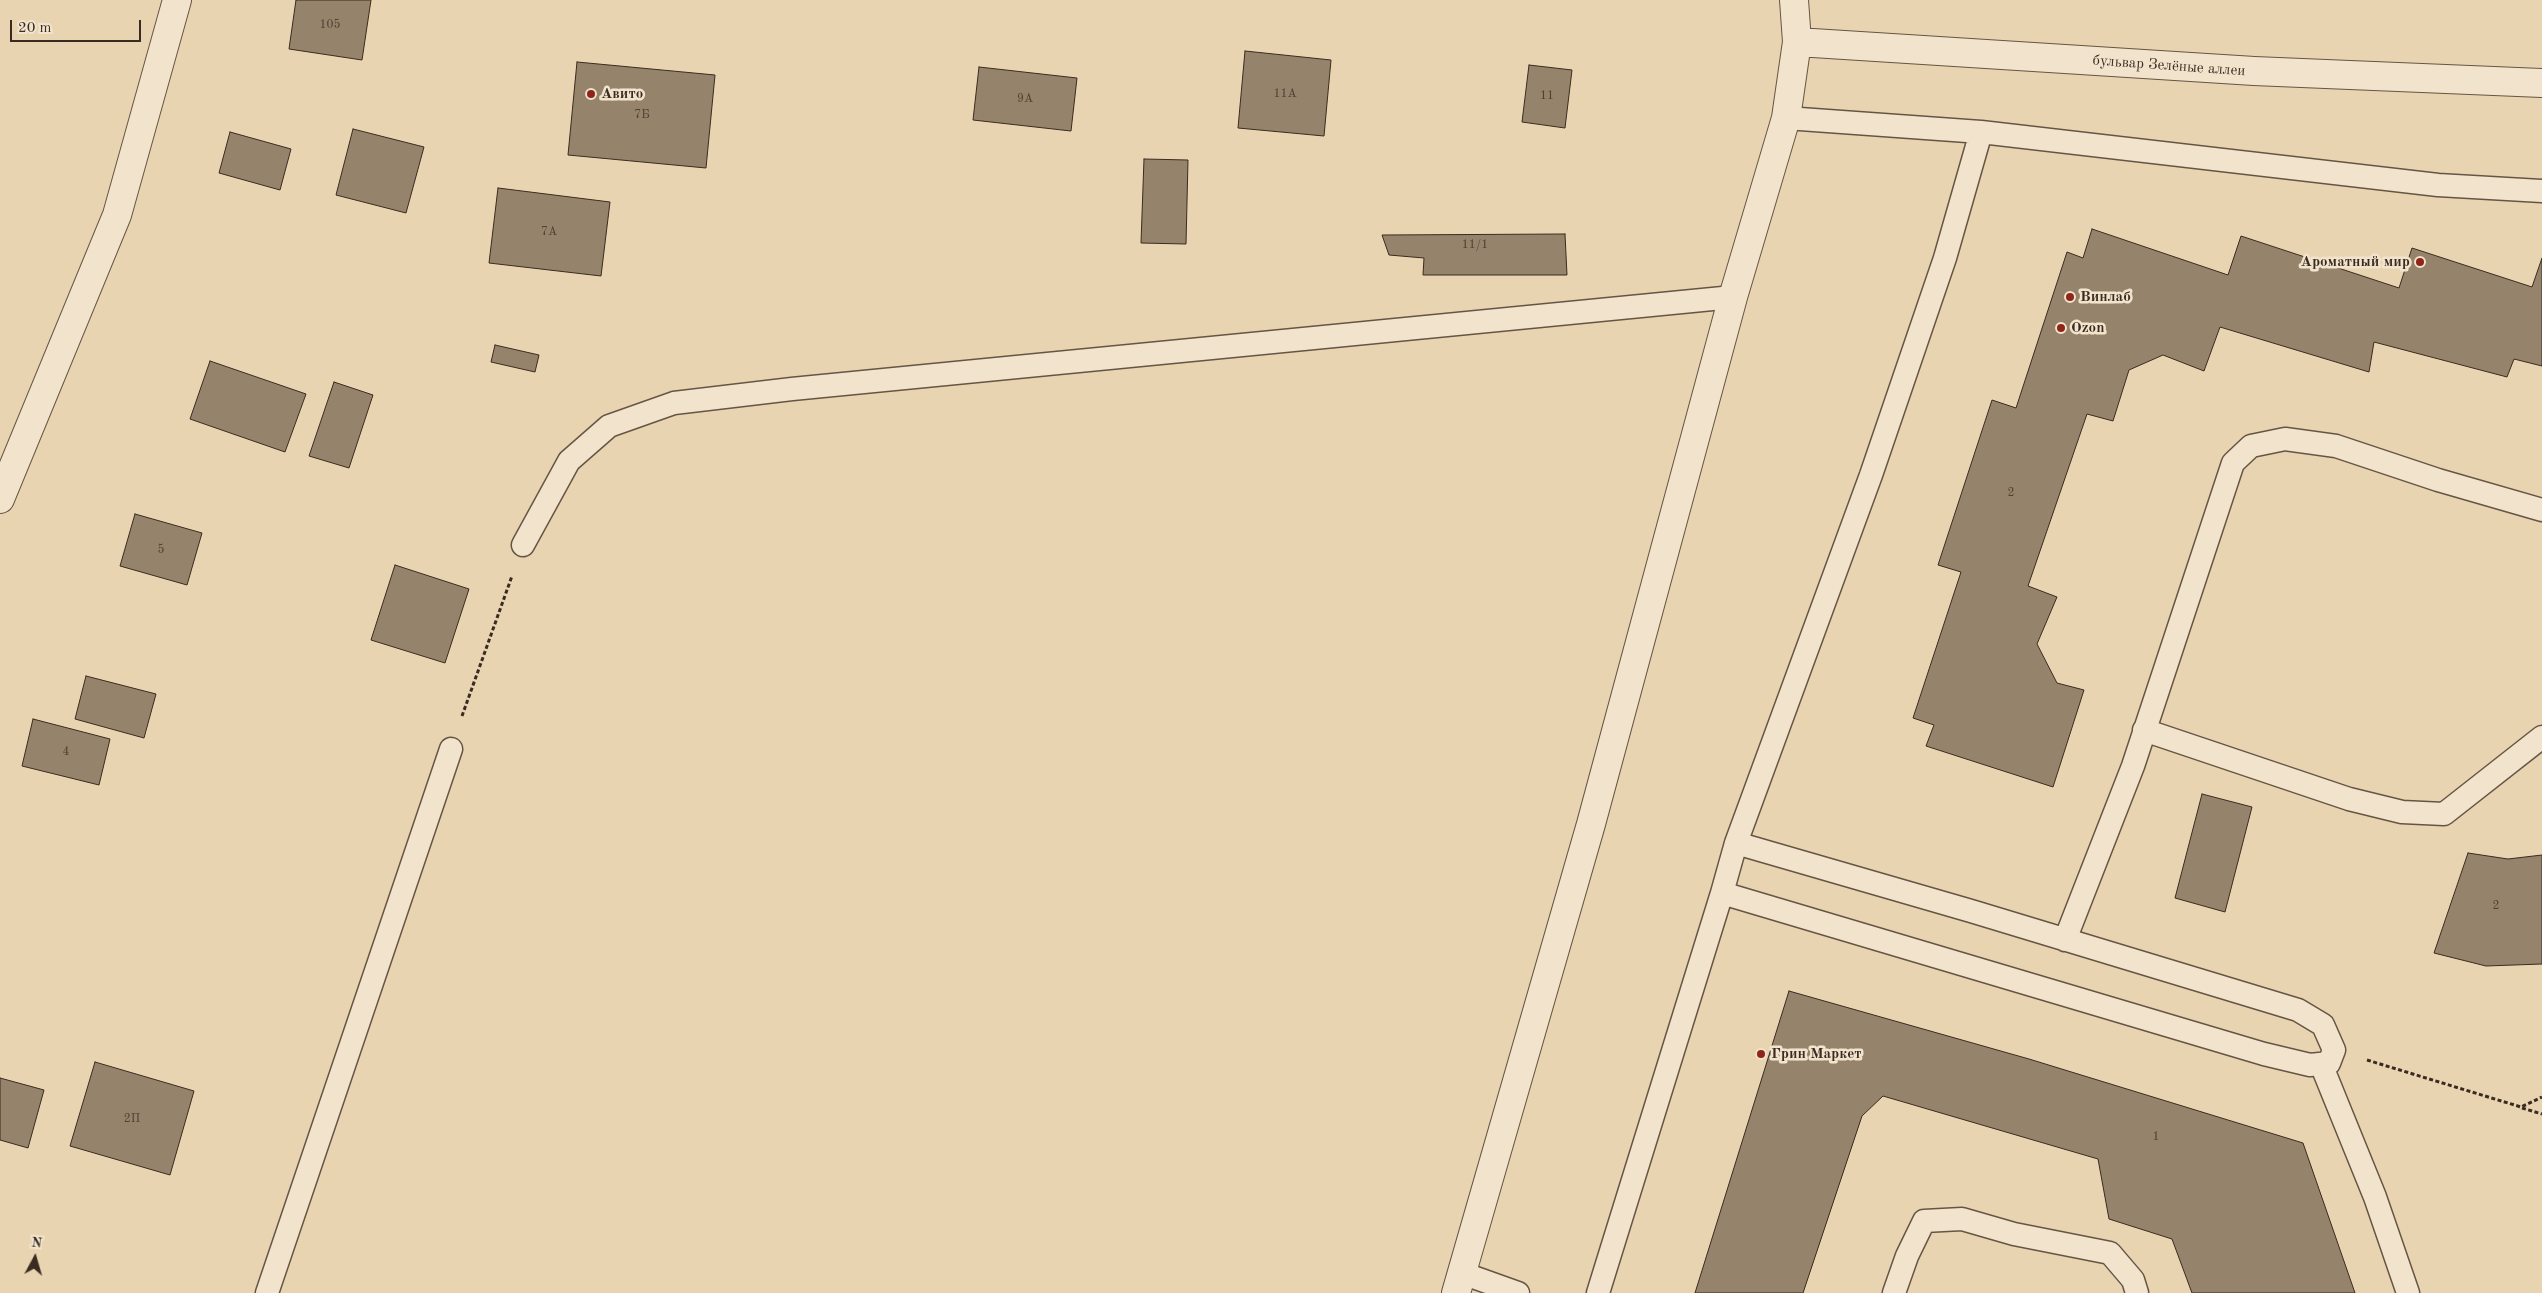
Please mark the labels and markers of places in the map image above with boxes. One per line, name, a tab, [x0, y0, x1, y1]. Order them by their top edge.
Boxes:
place label: Авито	[601, 85, 643, 103]
marker: Авито	[585, 88, 597, 100]
place label: Ароматный мир	[2301, 253, 2410, 271]
marker: Ароматный мир	[2414, 256, 2426, 268]
place label: Винлаб	[2080, 288, 2131, 306]
marker: Винлаб	[2064, 291, 2076, 303]
place label: Ozon	[2071, 319, 2104, 337]
marker: Ozon	[2055, 322, 2067, 334]
place label: Грин Маркет	[1771, 1045, 1862, 1063]
marker: Грин Маркет	[1755, 1048, 1767, 1060]

